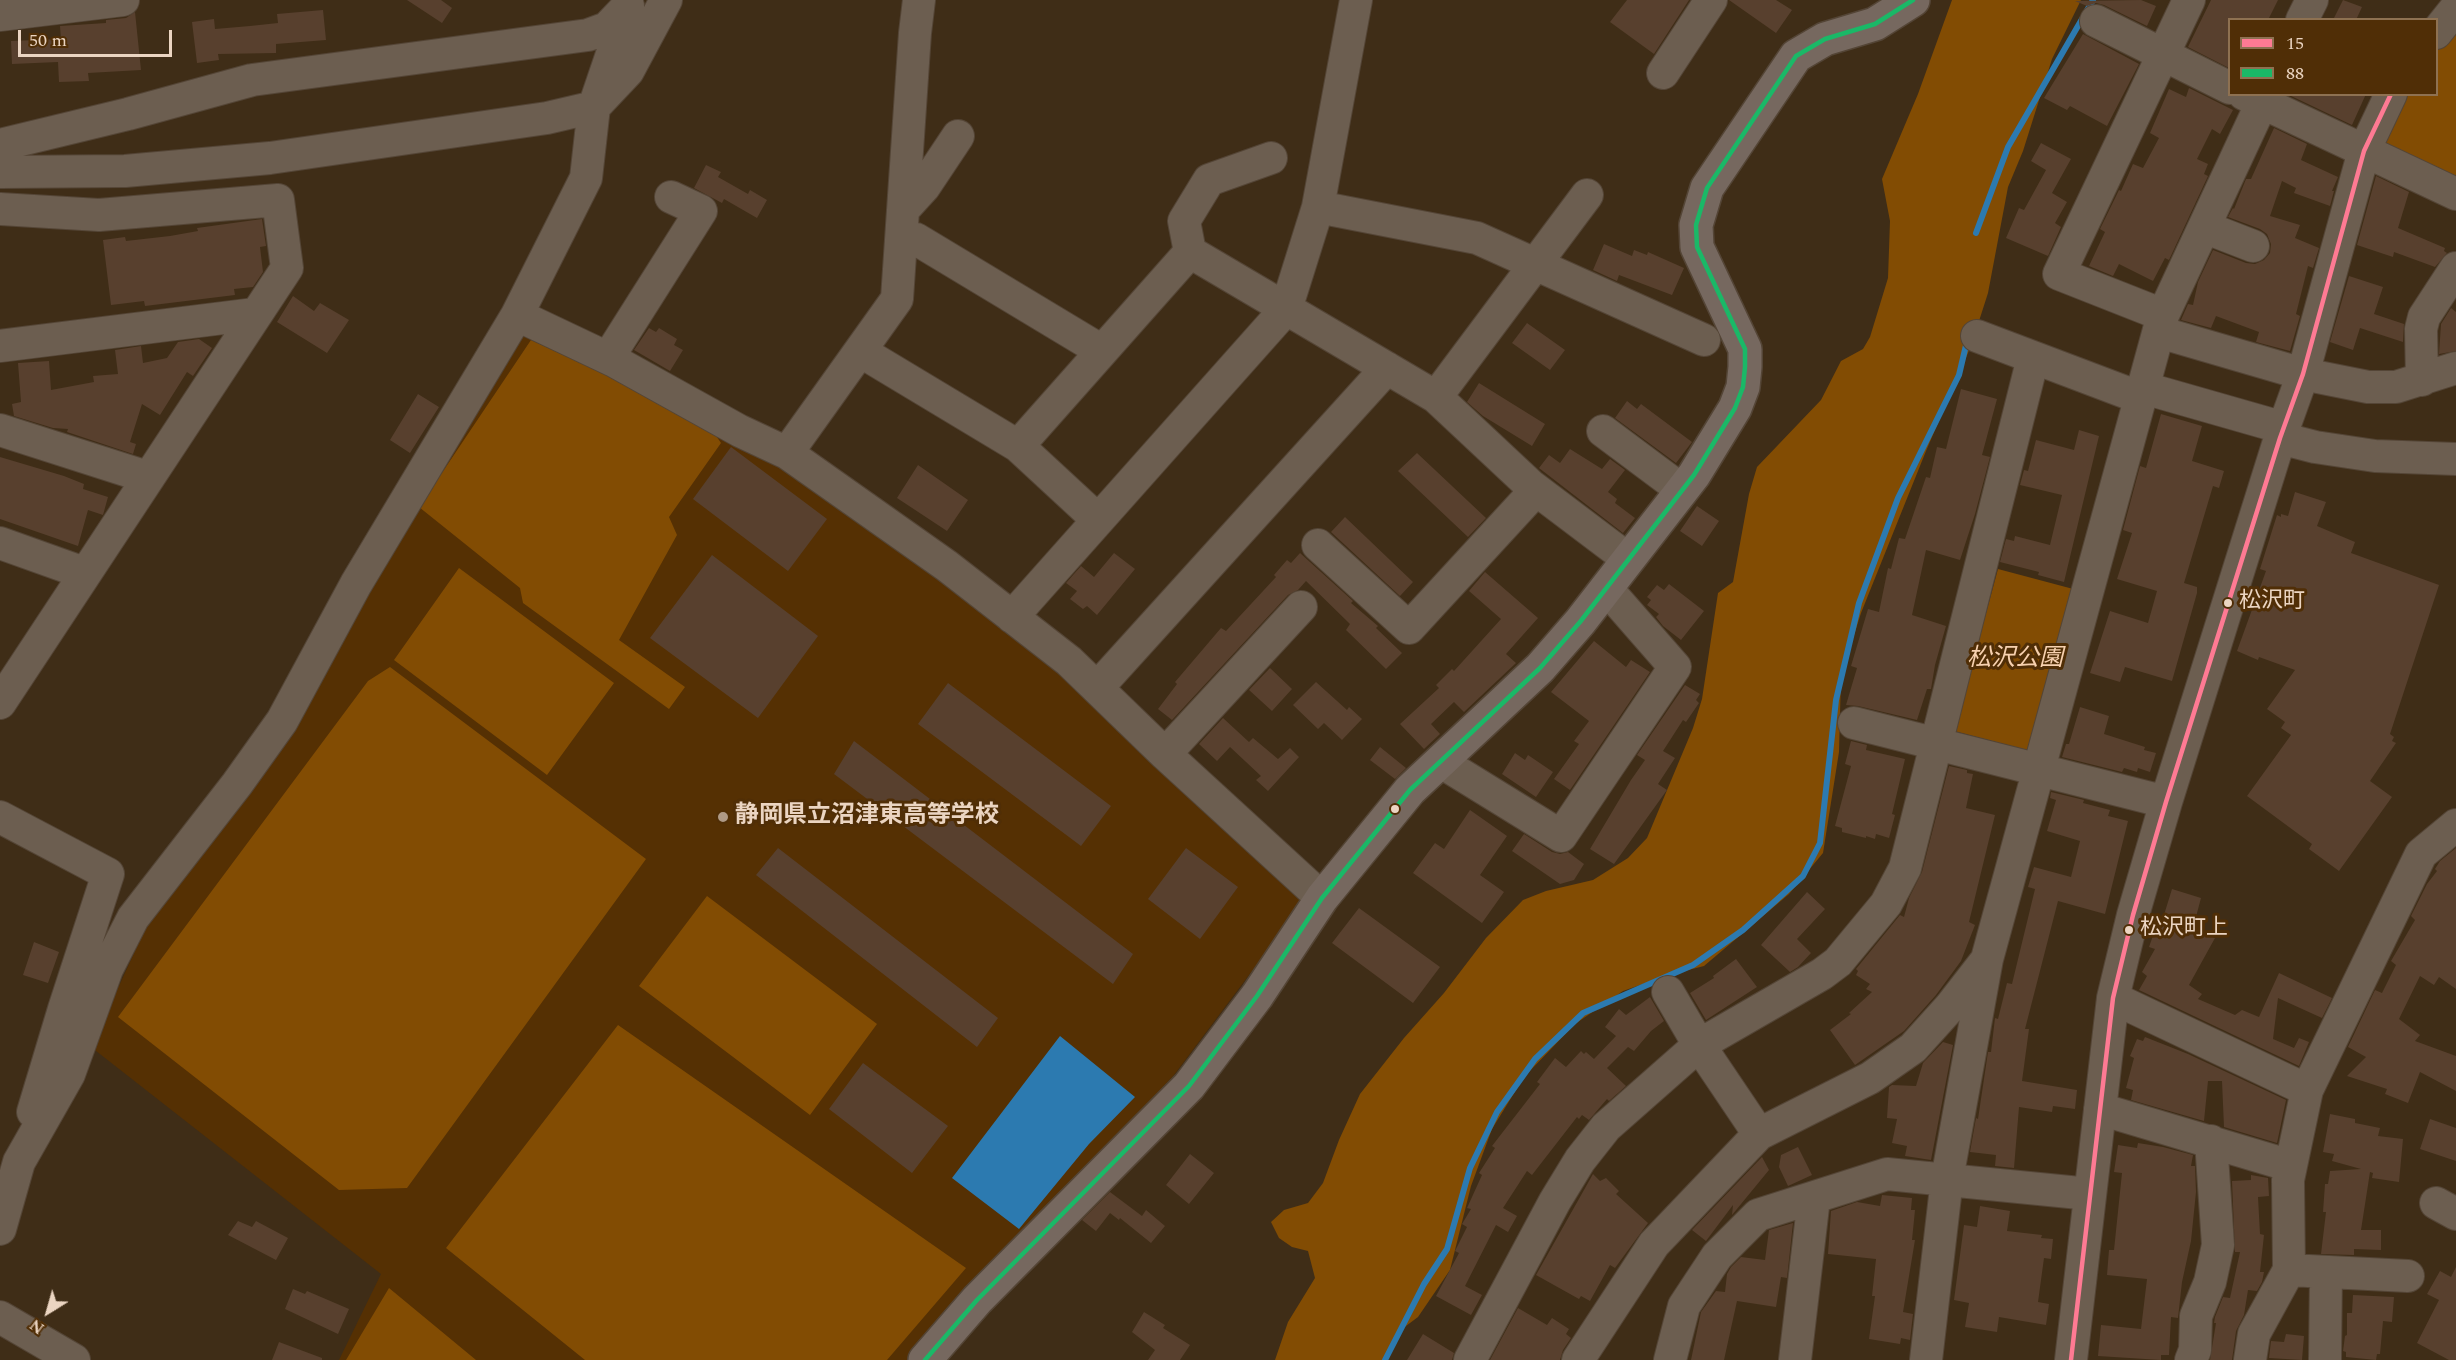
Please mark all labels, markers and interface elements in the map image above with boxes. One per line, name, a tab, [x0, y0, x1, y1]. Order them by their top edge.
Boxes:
scale bar	[21, 18, 176, 56]
legend	[2228, 18, 2438, 96]
text: 50 m	[29, 27, 67, 54]
text: 15	[2286, 30, 2304, 57]
text: 88	[2286, 60, 2304, 87]
place label: 松沢町	[2239, 590, 2305, 616]
marker: 松沢町	[2222, 597, 2234, 609]
park label: 松沢公園	[1967, 646, 2063, 674]
place label: 静岡県立沼津東高等学校	[735, 803, 999, 831]
unlabelled marker	[1389, 803, 1401, 815]
marker: 静岡県立沼津東高等学校	[716, 810, 730, 824]
place label: 松沢町上	[2140, 917, 2228, 943]
marker: 松沢町上	[2123, 924, 2135, 936]
north arrow	[18, 1282, 78, 1342]
text: N	[25, 1313, 50, 1340]

